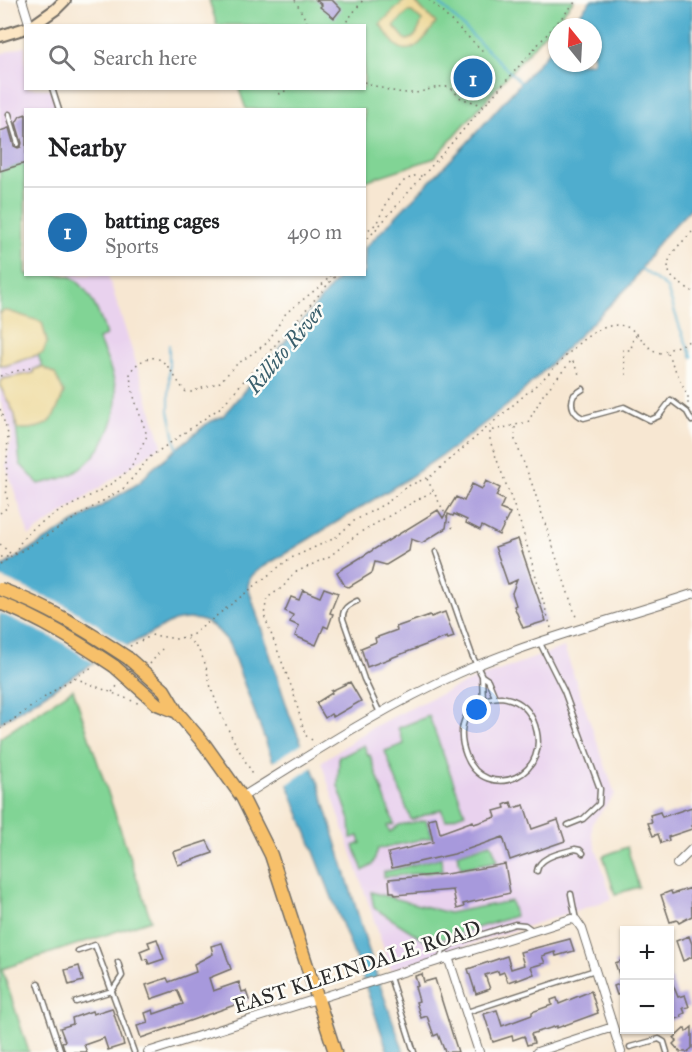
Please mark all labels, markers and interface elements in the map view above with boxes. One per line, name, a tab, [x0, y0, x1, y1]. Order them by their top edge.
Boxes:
north arrow	[548, 18, 602, 72]
search box	[24, 24, 366, 90]
icon: search	[45, 41, 78, 74]
text: Search here	[93, 44, 197, 71]
pin: 1	[454, 56, 492, 100]
text: Nearby	[48, 131, 126, 163]
text: batting cages	[105, 207, 220, 234]
text: 1	[64, 220, 71, 244]
text: 490 m	[287, 220, 342, 244]
text: Sports	[105, 234, 159, 258]
water label: Rillito River	[239, 296, 332, 400]
your location	[462, 695, 491, 724]
street label: EAST KLEINDALE ROAD	[230, 915, 484, 1019]
map controls	[620, 926, 674, 1034]
button: +	[620, 926, 674, 980]
button: −	[620, 980, 674, 1034]

